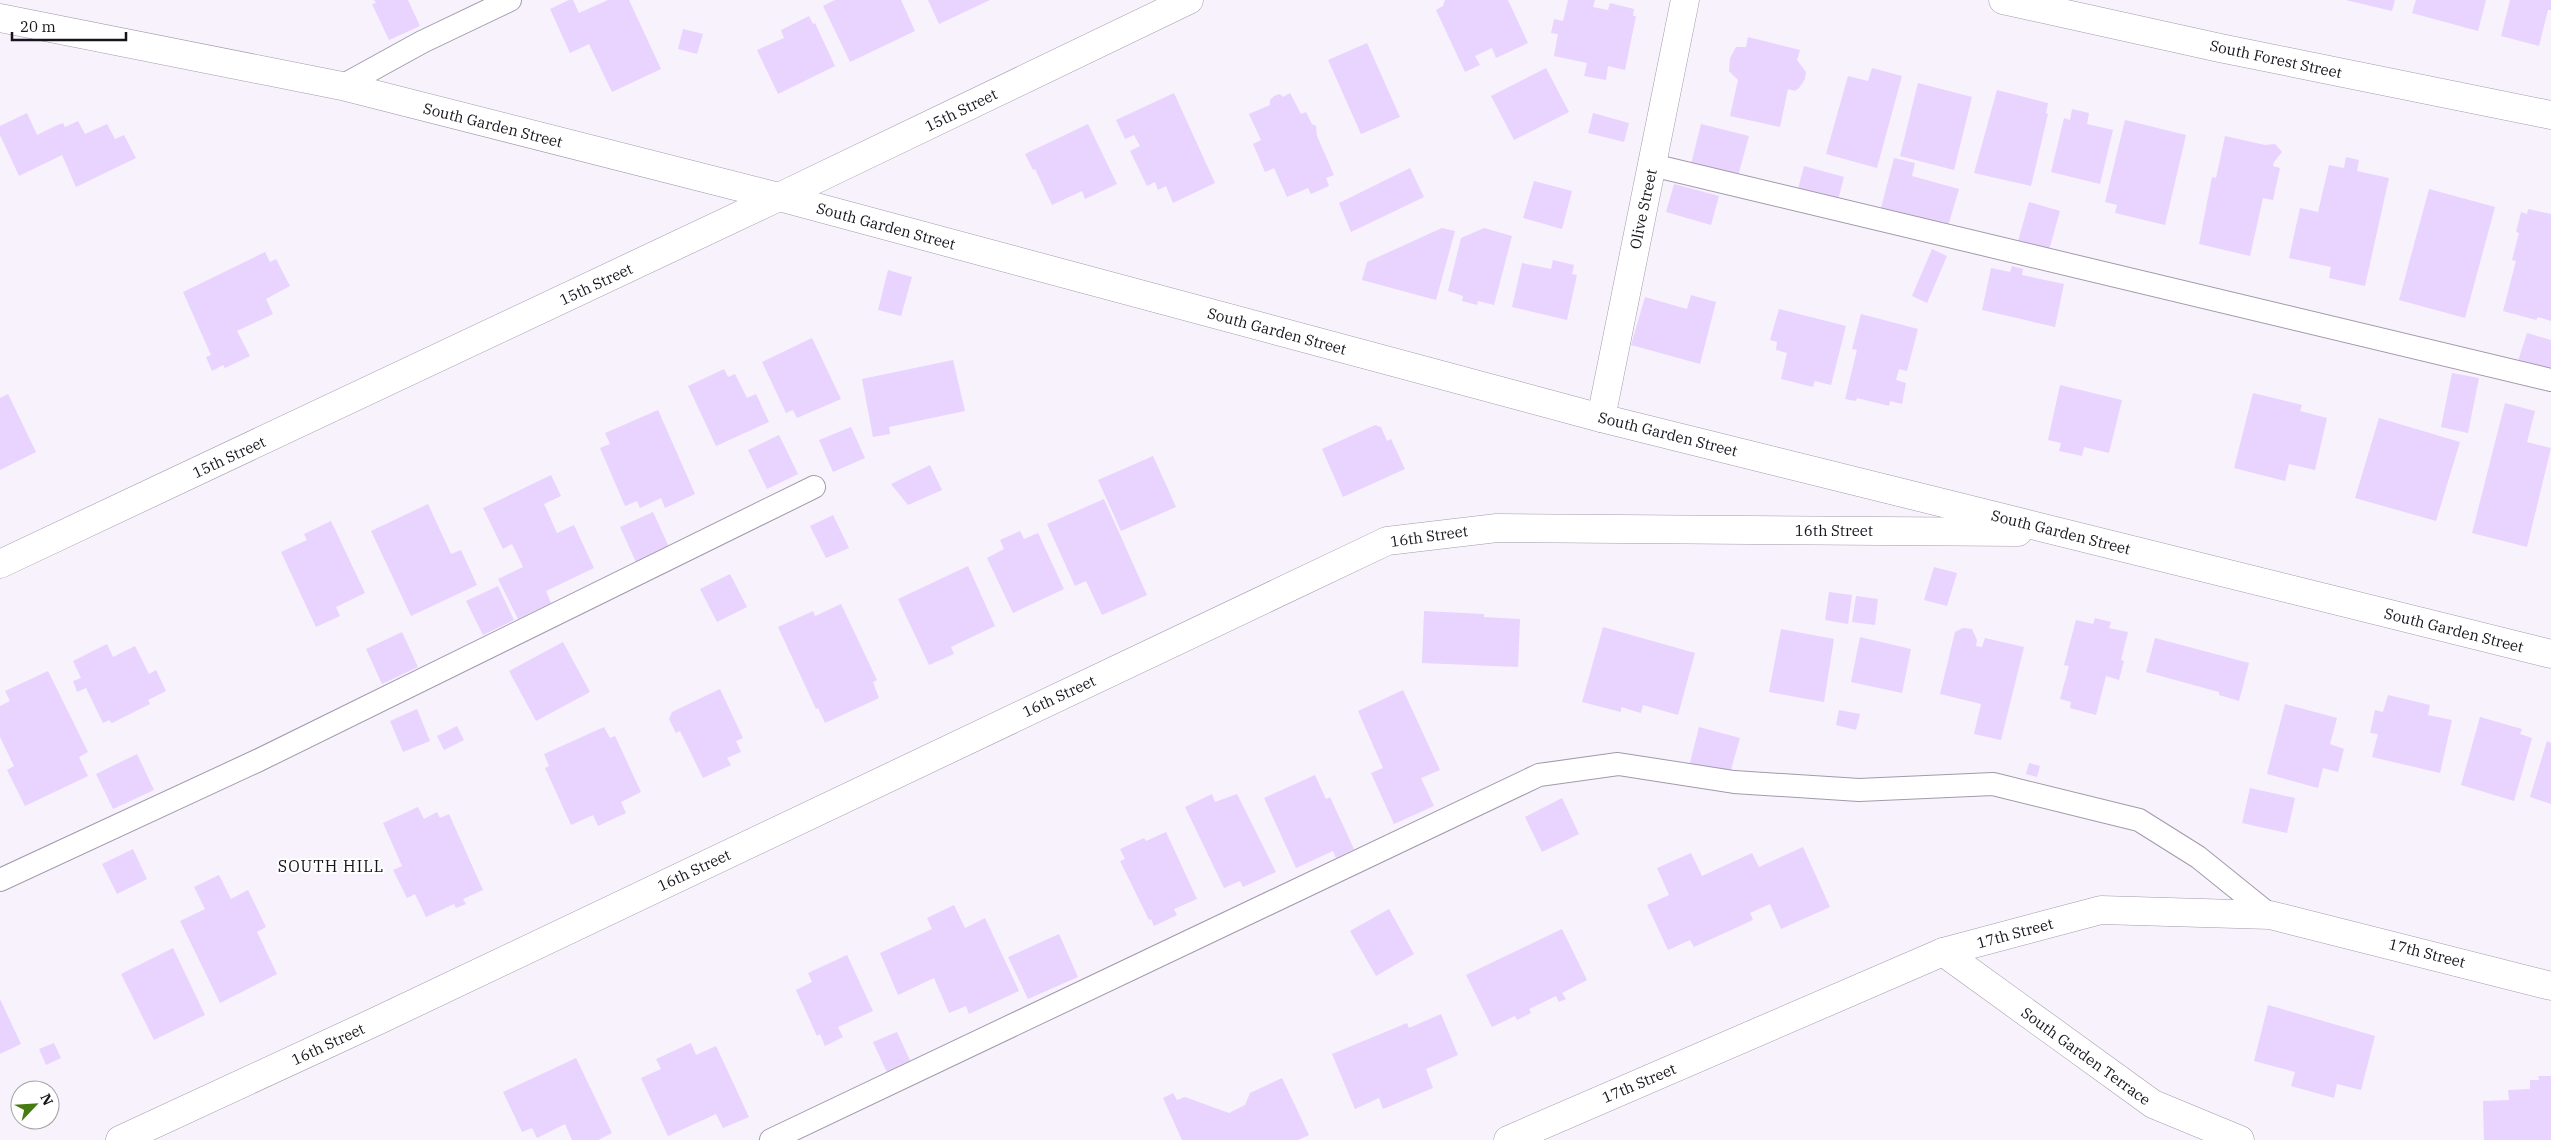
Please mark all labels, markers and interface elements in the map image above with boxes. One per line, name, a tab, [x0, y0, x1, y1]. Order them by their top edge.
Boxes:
scale bar	[12, 10, 126, 42]
text: 20 m	[20, 17, 56, 36]
street label: South Forest Street	[2208, 36, 2344, 82]
street label: 15th Street	[922, 84, 1000, 136]
street label: South Garden Street	[421, 98, 565, 152]
street label: Olive Street	[1625, 167, 1661, 251]
street label: South Garden Street	[815, 198, 957, 254]
street label: 15th Street	[557, 259, 635, 309]
street label: South Garden Street	[1206, 303, 1348, 359]
street label: South Garden Street	[1596, 407, 1740, 461]
street label: 15th Street	[190, 432, 268, 482]
street label: South Garden Street	[1989, 505, 2133, 559]
street label: 16th Street	[1389, 521, 1469, 551]
street label: 16th Street	[1795, 521, 1873, 540]
street label: South Garden Street	[2382, 603, 2526, 657]
street label: 16th Street	[1020, 671, 1098, 721]
street label: 16th Street	[655, 845, 733, 895]
district label: SOUTH HILL	[278, 856, 384, 876]
street label: 17th Street	[1975, 914, 2055, 952]
street label: 17th Street	[2387, 934, 2467, 972]
street label: South Garden Terrace	[2018, 1003, 2154, 1109]
street label: 16th Street	[289, 1019, 367, 1069]
street label: 17th Street	[1599, 1059, 1679, 1107]
north arrow	[10, 1080, 60, 1130]
text: N	[36, 1091, 57, 1108]

